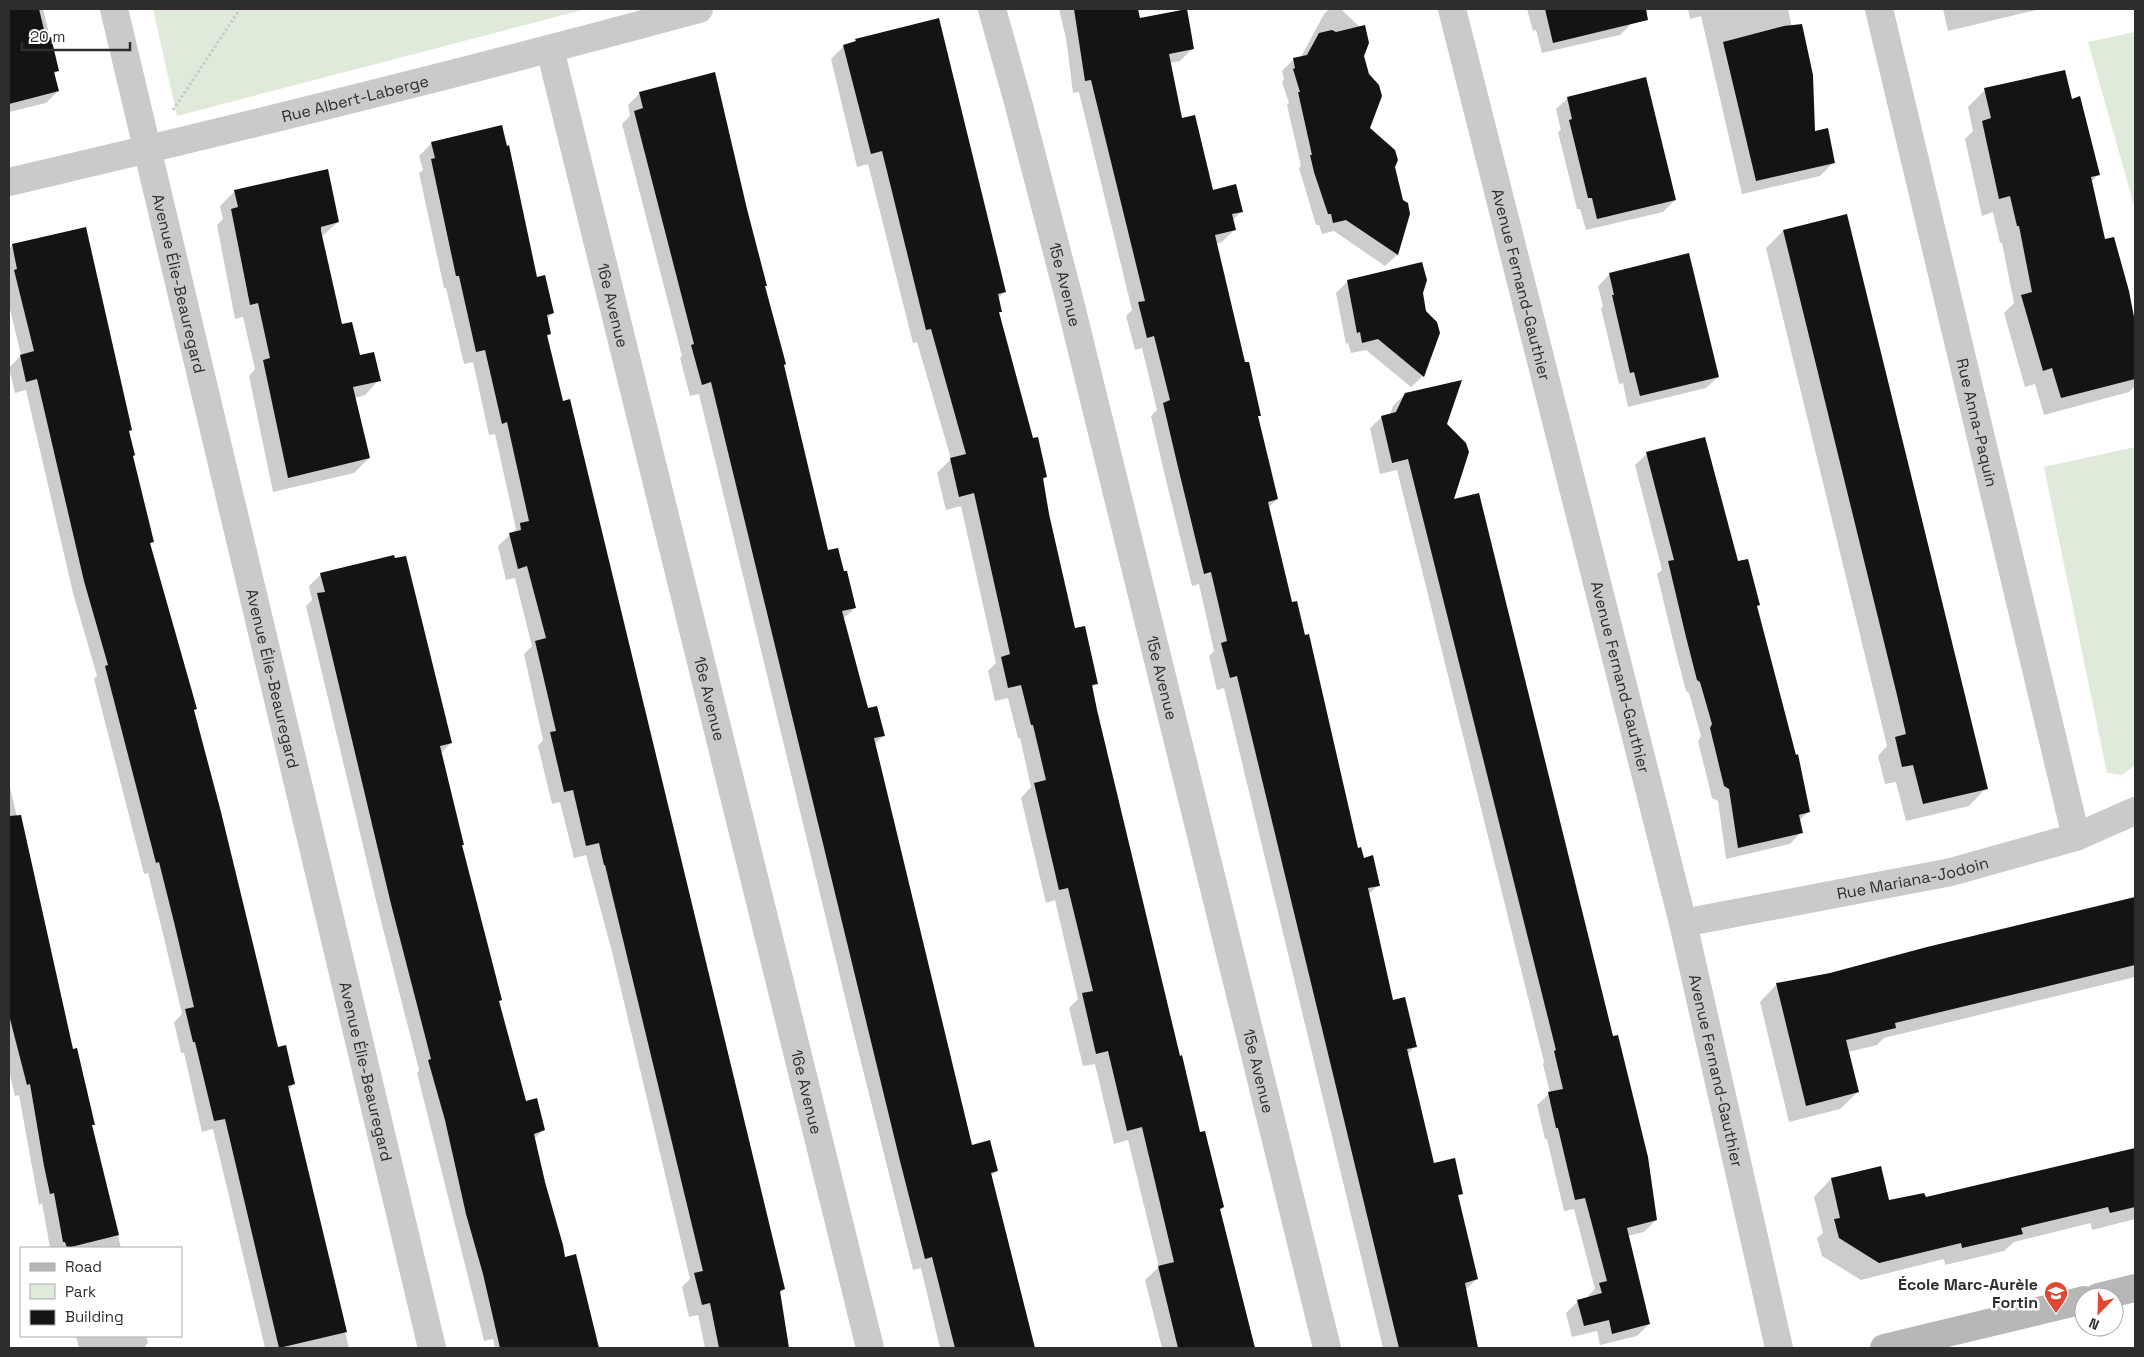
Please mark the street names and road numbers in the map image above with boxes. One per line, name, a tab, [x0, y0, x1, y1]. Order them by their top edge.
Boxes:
street label: Rue Albert-Laberge	[279, 70, 431, 127]
street label: Avenue Fernand-Gauthier	[1487, 186, 1556, 383]
street label: Avenue Élie-Beauregard	[148, 191, 211, 375]
street label: 15e Avenue	[1044, 240, 1086, 329]
street label: 16e Avenue	[593, 261, 634, 350]
street label: Rue Anna-Paquin	[1952, 356, 2003, 489]
street label: Avenue Fernand-Gauthier	[1586, 579, 1655, 775]
street label: Avenue Élie-Beauregard	[242, 586, 304, 770]
street label: 15e Avenue	[1142, 633, 1183, 722]
street label: 16e Avenue	[689, 654, 731, 743]
street label: Rue Mariana-Jodoin	[1835, 851, 1991, 904]
street label: Avenue Fernand-Gauthier	[1684, 972, 1748, 1169]
street label: Avenue Élie-Beauregard	[335, 980, 398, 1163]
street label: 15e Avenue	[1238, 1027, 1279, 1115]
street label: 16e Avenue	[786, 1047, 827, 1136]

